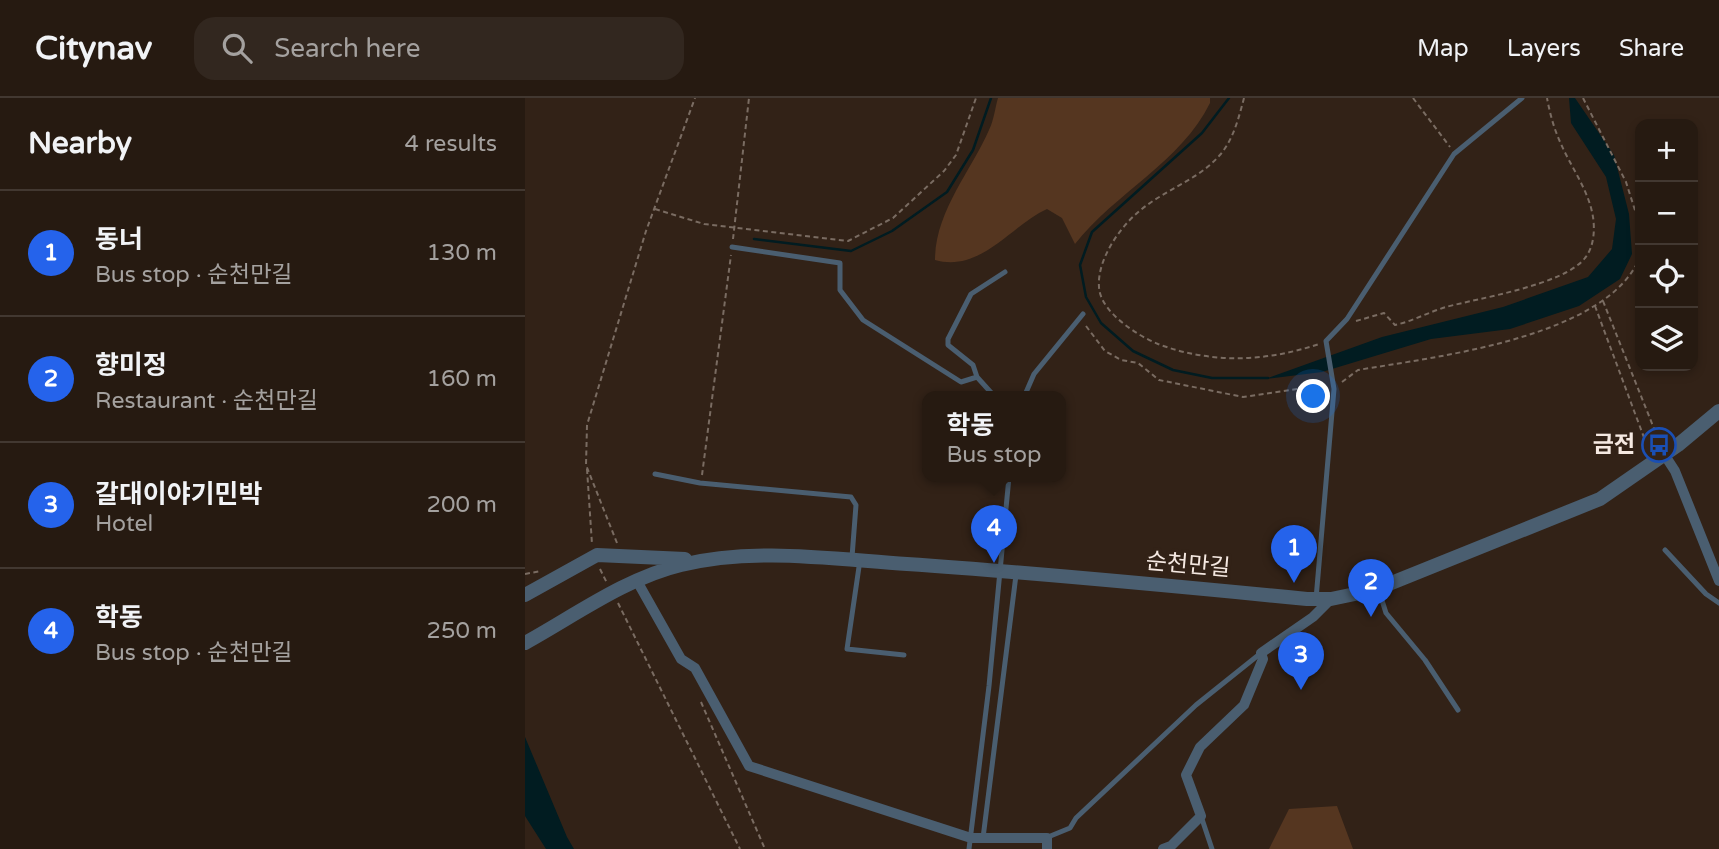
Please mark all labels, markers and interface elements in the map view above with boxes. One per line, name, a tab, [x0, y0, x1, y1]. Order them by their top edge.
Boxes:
search box	[194, 17, 684, 80]
text: Citynav	[35, 29, 152, 68]
icon: search	[218, 29, 256, 67]
text: Search here	[274, 33, 420, 64]
text: Map	[1417, 34, 1469, 63]
text: Layers	[1507, 34, 1581, 63]
text: Share	[1619, 34, 1684, 63]
map controls	[1635, 119, 1698, 371]
button: +	[1635, 119, 1698, 182]
text: Nearby	[28, 125, 132, 162]
text: 4 results	[404, 130, 497, 158]
button: −	[1635, 182, 1698, 245]
text: 동너	[95, 224, 143, 255]
text: 1	[44, 239, 58, 267]
text: 130 m	[427, 239, 497, 267]
button: locate	[1635, 245, 1698, 308]
text: Bus stop · 순천만길	[95, 261, 292, 289]
button: layers	[1635, 308, 1698, 371]
text: 향미정	[95, 350, 167, 381]
text: 2	[44, 365, 58, 393]
text: 160 m	[427, 365, 497, 393]
your location	[1296, 379, 1330, 413]
text: Restaurant · 순천만길	[95, 387, 318, 415]
popup	[922, 391, 1066, 482]
text: 학동	[947, 410, 994, 441]
bus stop icon: 금전	[1640, 426, 1678, 464]
place label: 금전	[1593, 431, 1635, 459]
text: Bus stop	[947, 441, 1041, 469]
text: 갈대이야기민박	[95, 479, 262, 510]
text: 3	[44, 491, 58, 519]
text: 200 m	[427, 491, 497, 519]
pin: 4	[971, 505, 1017, 563]
text: Hotel	[95, 510, 153, 538]
pin: 1	[1271, 525, 1317, 583]
street label: 순천만길	[1145, 547, 1231, 583]
pin: 2	[1348, 559, 1394, 617]
text: 학동	[95, 602, 143, 633]
text: 4	[44, 617, 58, 645]
text: 250 m	[427, 617, 497, 645]
pin: 3	[1278, 632, 1324, 690]
text: Bus stop · 순천만길	[95, 639, 292, 667]

